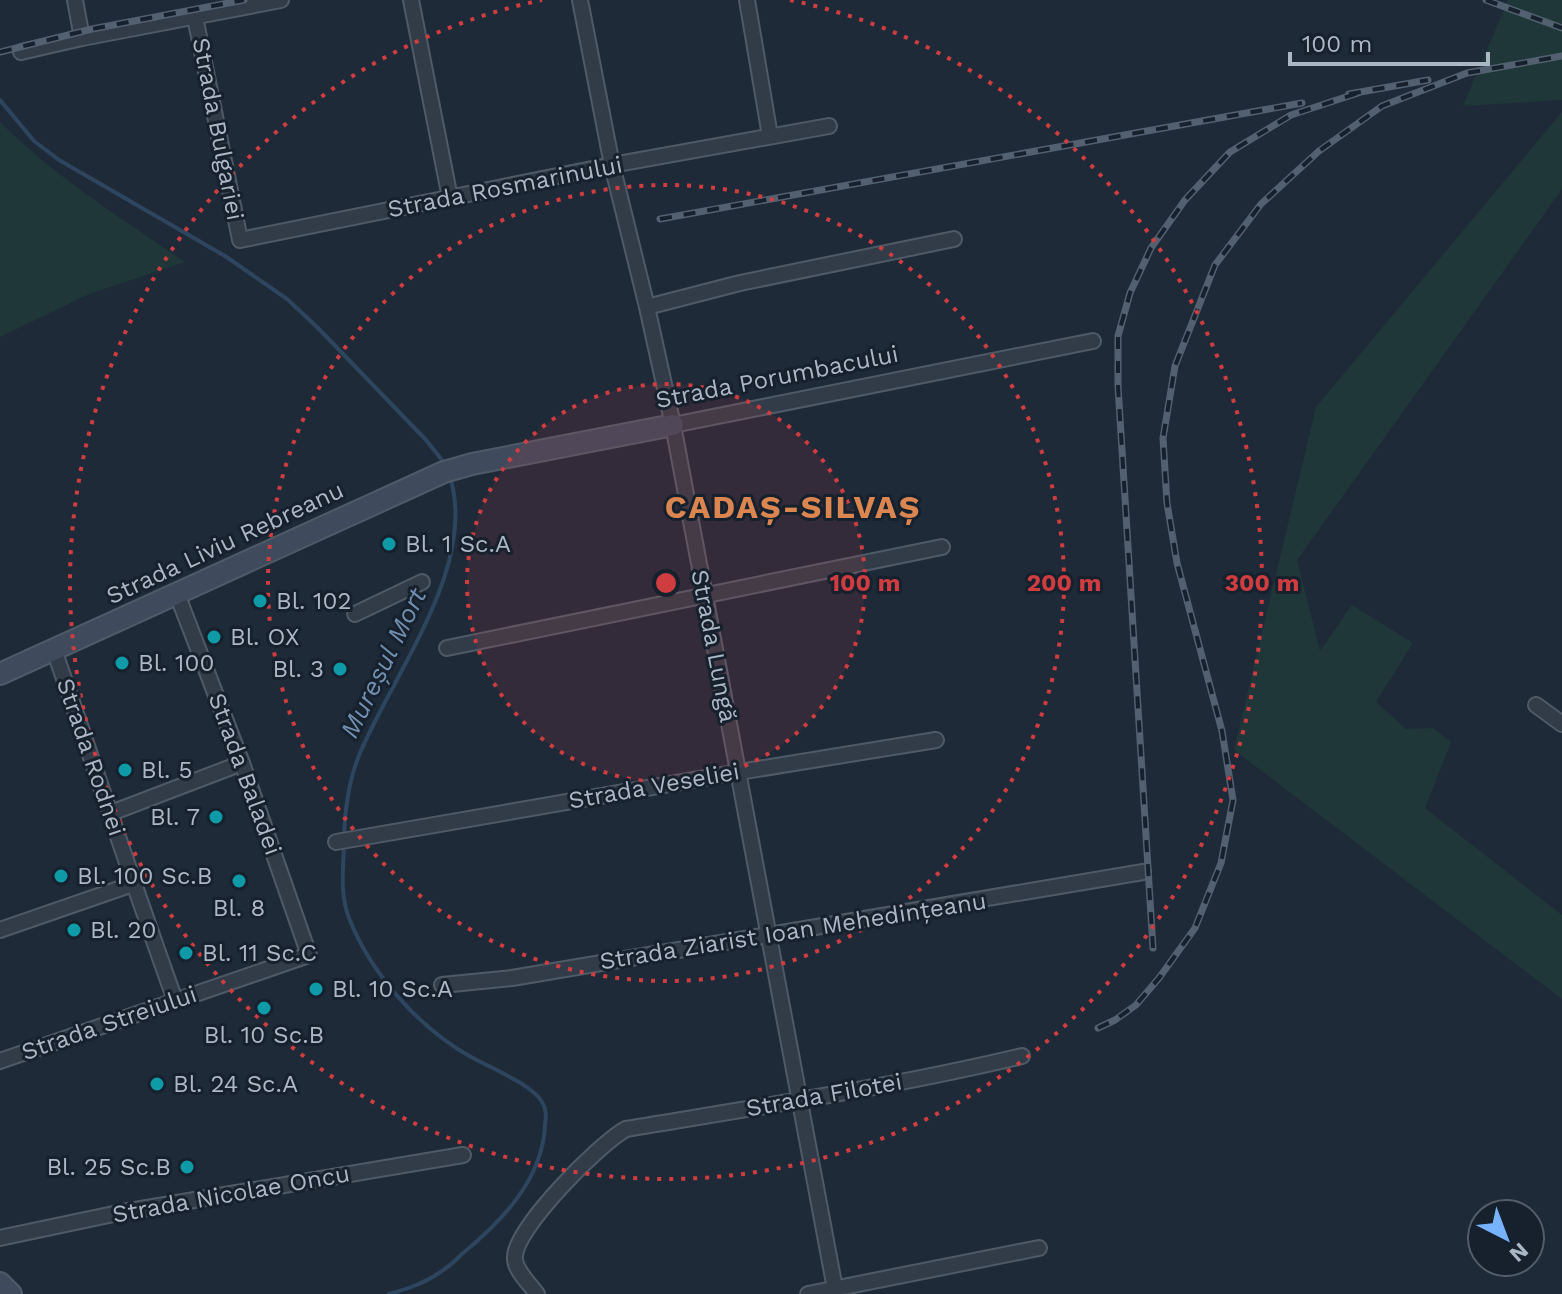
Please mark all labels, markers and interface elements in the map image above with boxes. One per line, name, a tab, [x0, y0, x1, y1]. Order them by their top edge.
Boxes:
scale bar	[1290, 16, 1488, 66]
text: 100 m	[1302, 30, 1372, 58]
street label: Strada Bulgariei	[187, 35, 249, 223]
street label: Strada Rosmarinului	[385, 151, 625, 223]
street label: Strada Porumbacului	[653, 340, 901, 414]
street label: Strada Liviu Rebreanu	[102, 476, 348, 610]
district label: CADAȘ-SILVAȘ	[665, 488, 921, 526]
place label: Bl. 1 Sc.A	[405, 530, 511, 558]
marker: Bl. 1 Sc.A	[380, 535, 398, 553]
street label: Strada Lungă	[685, 567, 743, 725]
centre of rings	[652, 569, 680, 597]
text: 100 m	[830, 569, 900, 597]
text: 200 m	[1027, 569, 1101, 597]
text: 300 m	[1225, 569, 1299, 597]
water label: Mureșul Mort	[334, 583, 432, 743]
place label: Bl. 102	[276, 587, 351, 615]
marker: Bl. 102	[251, 592, 269, 610]
place label: Bl. OX	[230, 623, 299, 651]
marker: Bl. OX	[205, 628, 223, 646]
place label: Bl. 100	[138, 649, 214, 677]
marker: Bl. 100	[113, 654, 131, 672]
place label: Bl. 3	[272, 655, 324, 683]
marker: Bl. 3	[331, 660, 349, 678]
street label: Strada Rodnei	[51, 675, 131, 839]
street label: Strada Baladei	[203, 689, 287, 859]
place label: Bl. 5	[141, 756, 193, 784]
street label: Strada Veseliei	[567, 757, 741, 815]
marker: Bl. 5	[116, 761, 134, 779]
place label: Bl. 7	[150, 803, 200, 831]
marker: Bl. 7	[207, 808, 225, 826]
place label: Bl. 100 Sc.B	[77, 862, 212, 890]
marker: Bl. 100 Sc.B	[52, 867, 70, 885]
marker: Bl. 8	[230, 872, 248, 890]
street label: Strada Ziarist Ioan Mehedințeanu	[598, 887, 988, 975]
place label: Bl. 8	[213, 894, 265, 922]
place label: Bl. 20	[90, 916, 157, 944]
marker: Bl. 20	[65, 921, 83, 939]
place label: Bl. 11 Sc.C	[202, 939, 317, 967]
marker: Bl. 11 Sc.C	[177, 944, 195, 962]
place label: Bl. 10 Sc.A	[332, 975, 453, 1003]
street label: Strada Streiului	[18, 980, 200, 1066]
marker: Bl. 10 Sc.A	[307, 980, 325, 998]
marker: Bl. 10 Sc.B	[255, 999, 273, 1017]
place label: Bl. 10 Sc.B	[204, 1021, 324, 1049]
street label: Strada Filotei	[744, 1068, 904, 1122]
place label: Bl. 24 Sc.A	[173, 1070, 298, 1098]
marker: Bl. 24 Sc.A	[148, 1075, 166, 1093]
place label: Bl. 25 Sc.B	[46, 1153, 171, 1181]
marker: Bl. 25 Sc.B	[178, 1158, 196, 1176]
street label: Strada Nicolae Oncu	[110, 1159, 352, 1229]
north arrow	[1466, 1198, 1546, 1278]
text: N	[1505, 1238, 1533, 1267]

